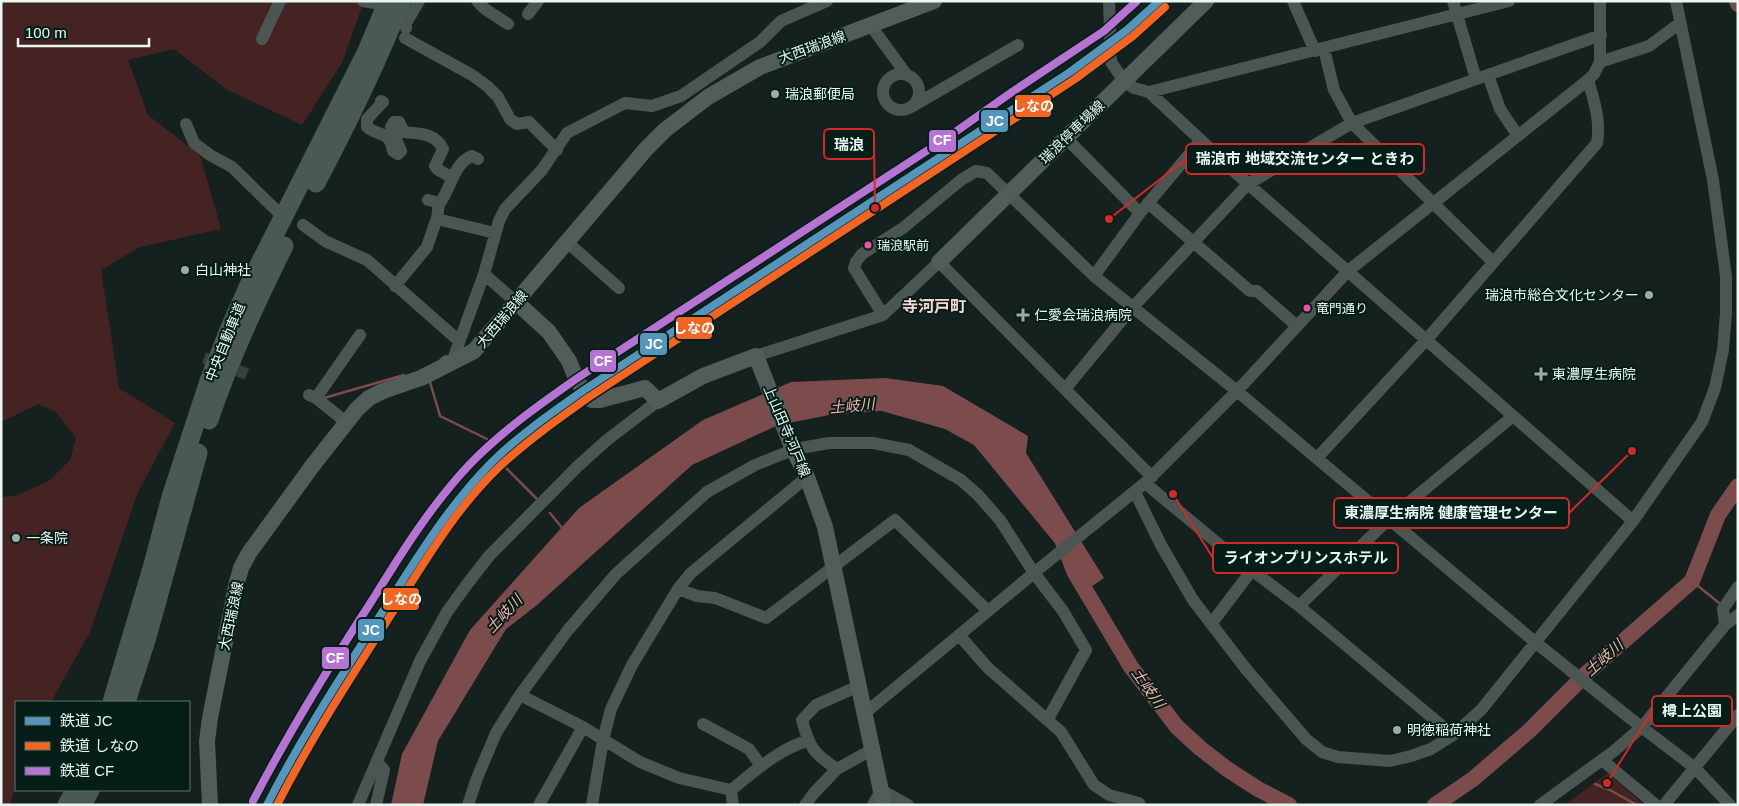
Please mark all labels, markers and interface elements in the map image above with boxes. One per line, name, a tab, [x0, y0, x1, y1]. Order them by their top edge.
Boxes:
scale bar	[18, 15, 149, 47]
text: 100 m	[25, 24, 67, 41]
street label: 大西瑞浪線	[776, 28, 848, 66]
place label: 瑞浪郵便局	[785, 86, 855, 102]
marker: 瑞浪郵便局	[769, 88, 781, 100]
line badge: しなの	[1014, 94, 1052, 118]
street label: 瑞浪停車場線	[1036, 97, 1108, 167]
text: しなの	[1012, 98, 1054, 114]
line badge: JC	[980, 109, 1009, 133]
text: JC	[986, 113, 1004, 129]
callout: 瑞浪	[824, 129, 874, 159]
line badge: CF	[928, 129, 957, 153]
text: CF	[933, 132, 952, 148]
text: 瑞浪	[834, 136, 864, 153]
callout: 瑞浪市 地域交流センター ときわ	[1186, 144, 1424, 174]
text: 瑞浪市 地域交流センター ときわ	[1196, 150, 1414, 167]
place label: 瑞浪駅前	[877, 238, 929, 253]
marker: 瑞浪駅前	[863, 240, 873, 250]
place label: 白山神社	[195, 262, 251, 278]
marker: 白山神社	[179, 264, 191, 276]
street label: 大西瑞浪線	[473, 287, 531, 351]
place label: 瑞浪市総合文化センター	[1485, 287, 1639, 303]
marker: 瑞浪市総合文化センター	[1643, 289, 1655, 301]
district label: 寺河戸町	[902, 298, 966, 315]
street label: 中央自動車道	[202, 300, 248, 384]
place label: 竜門通り	[1316, 301, 1368, 316]
marker: 竜門通り	[1302, 303, 1312, 313]
place label: 仁愛会瑞浪病院	[1034, 307, 1132, 323]
marker: 仁愛会瑞浪病院	[1016, 308, 1030, 322]
line badge: しなの	[675, 316, 713, 340]
text: しなの	[673, 320, 715, 336]
line badge: JC	[639, 332, 668, 356]
text: JC	[645, 336, 663, 352]
line badge: CF	[589, 349, 617, 373]
text: CF	[594, 353, 613, 369]
place label: 東濃厚生病院	[1552, 366, 1636, 382]
marker: 東濃厚生病院	[1534, 367, 1548, 381]
street label: 上山田寺河戸線	[760, 383, 814, 479]
water label: 土岐川	[829, 395, 877, 416]
callout: 東濃厚生病院 健康管理センター	[1334, 498, 1569, 528]
text: 東濃厚生病院 健康管理センター	[1344, 504, 1558, 521]
place label: 一条院	[26, 530, 68, 546]
marker: 一条院	[10, 532, 22, 544]
callout: ライオンプリンスホテル	[1213, 543, 1398, 573]
text: ライオンプリンスホテル	[1224, 549, 1388, 566]
street label: 大西瑞浪線	[216, 580, 246, 652]
line badge: しなの	[382, 587, 420, 611]
water label: 土岐川	[482, 590, 527, 636]
text: しなの	[380, 591, 422, 607]
line badge: JC	[357, 618, 385, 642]
text: JC	[362, 622, 380, 638]
water label: 土岐川	[1581, 635, 1628, 679]
line badge: CF	[321, 646, 350, 670]
text: CF	[326, 650, 345, 666]
water label: 土岐川	[1129, 664, 1169, 713]
callout: 樽上公園	[1652, 696, 1732, 726]
legend	[15, 701, 190, 791]
text: 樽上公園	[1662, 702, 1722, 719]
text: 鉄道 JC	[60, 712, 113, 729]
place label: 明徳稲荷神社	[1407, 722, 1491, 738]
marker: 明徳稲荷神社	[1391, 724, 1403, 736]
text: 鉄道 しなの	[60, 737, 139, 754]
text: 鉄道 CF	[60, 762, 114, 779]

